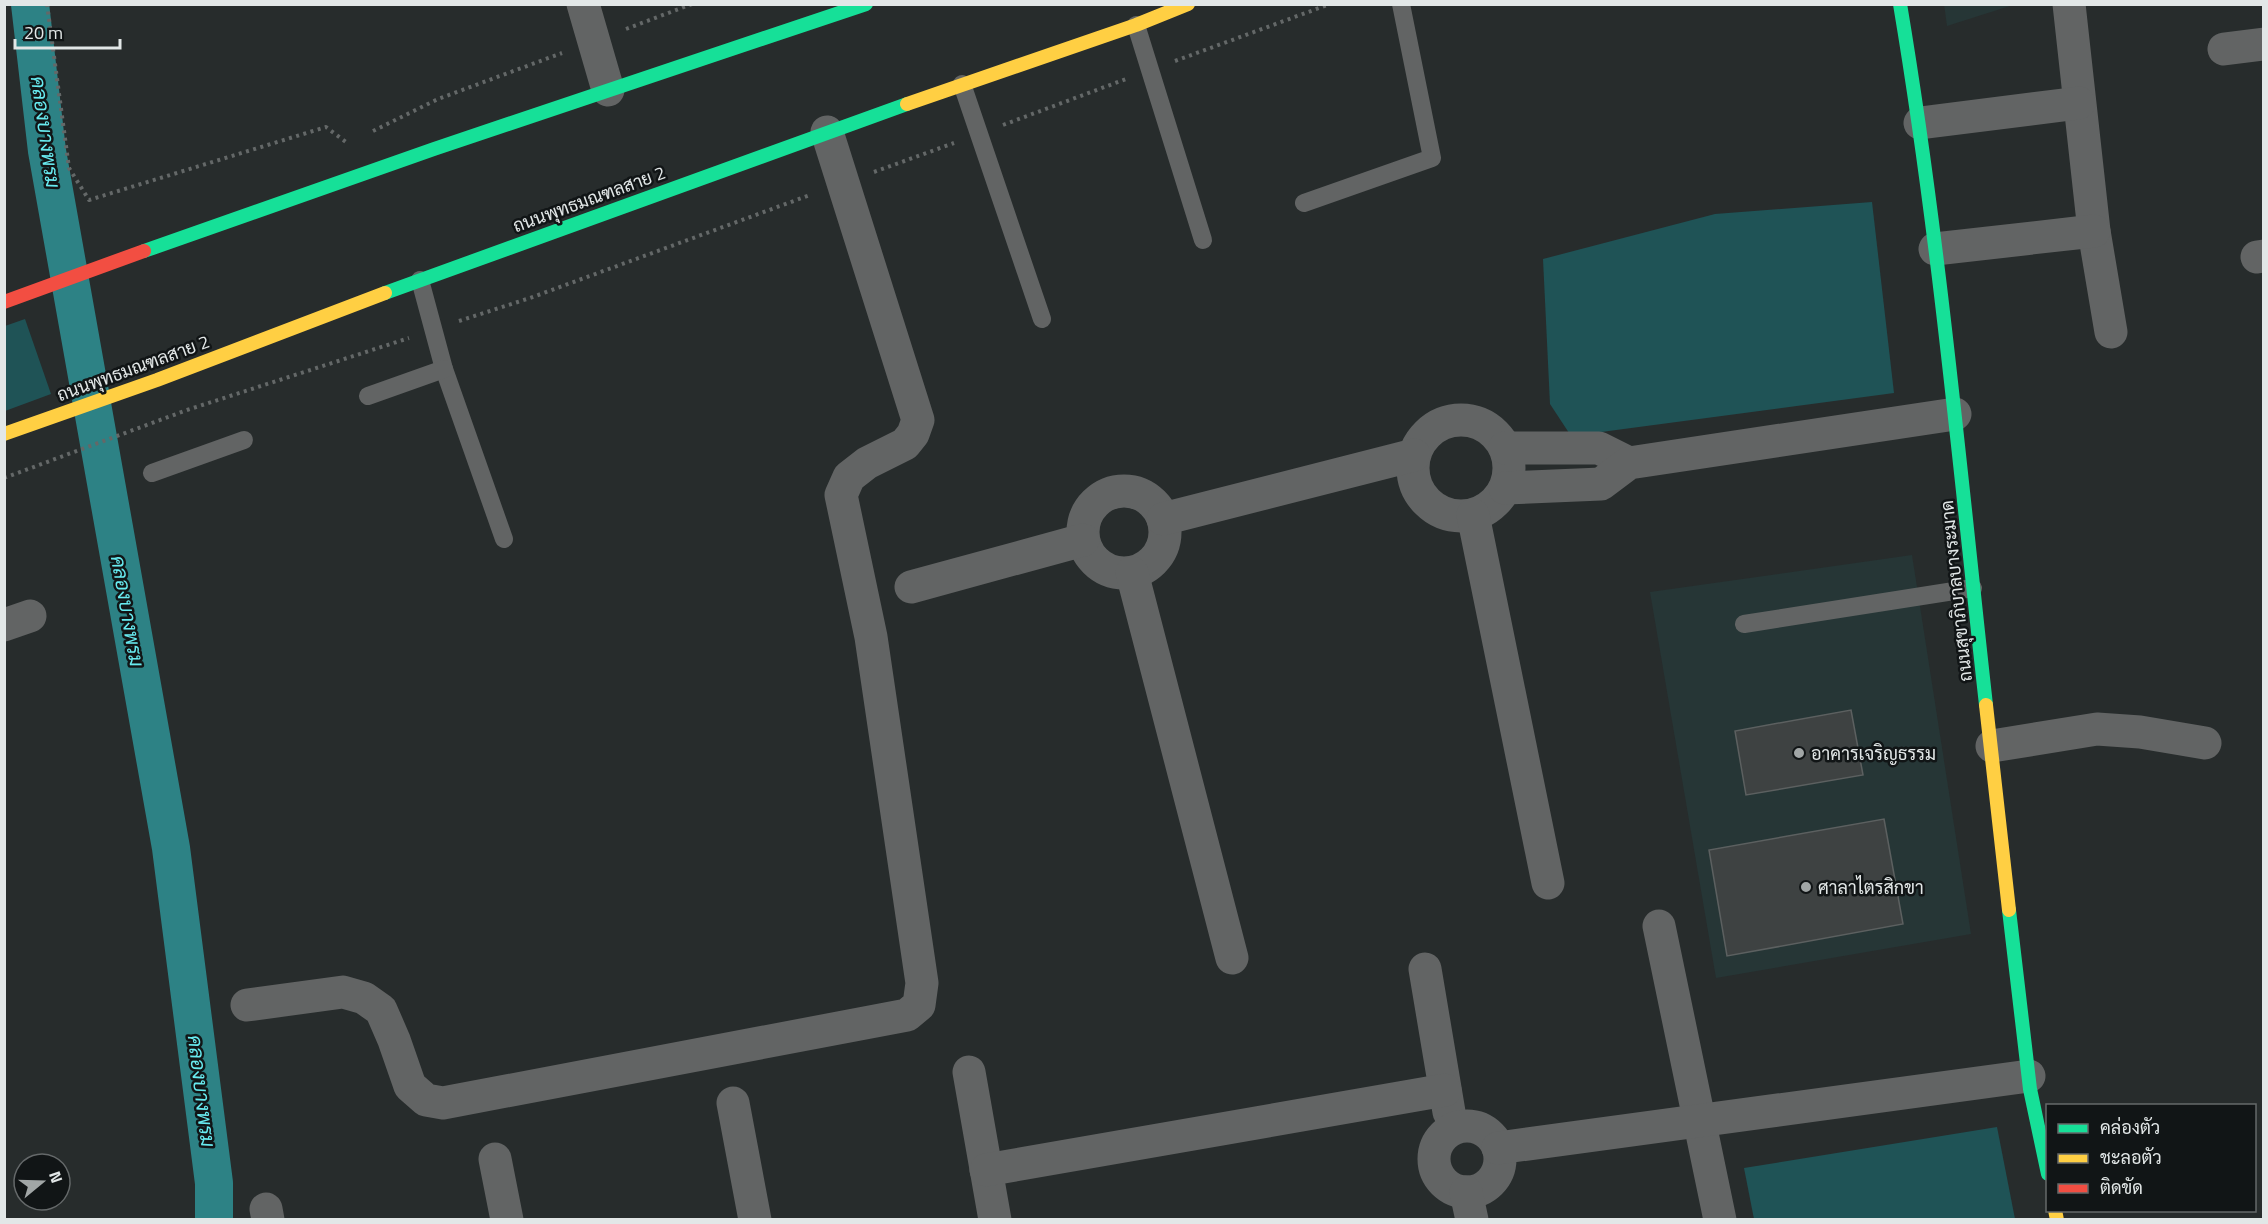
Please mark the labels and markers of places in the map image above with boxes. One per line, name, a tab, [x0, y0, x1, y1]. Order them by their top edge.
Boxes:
place label: อาคารเจริญธรรม	[1811, 740, 1936, 767]
marker: อาคารเจริญธรรม	[1792, 746, 1806, 760]
place label: ศาลาไตรสิกขา	[1818, 874, 1924, 901]
marker: ศาลาไตรสิกขา	[1799, 880, 1813, 894]

